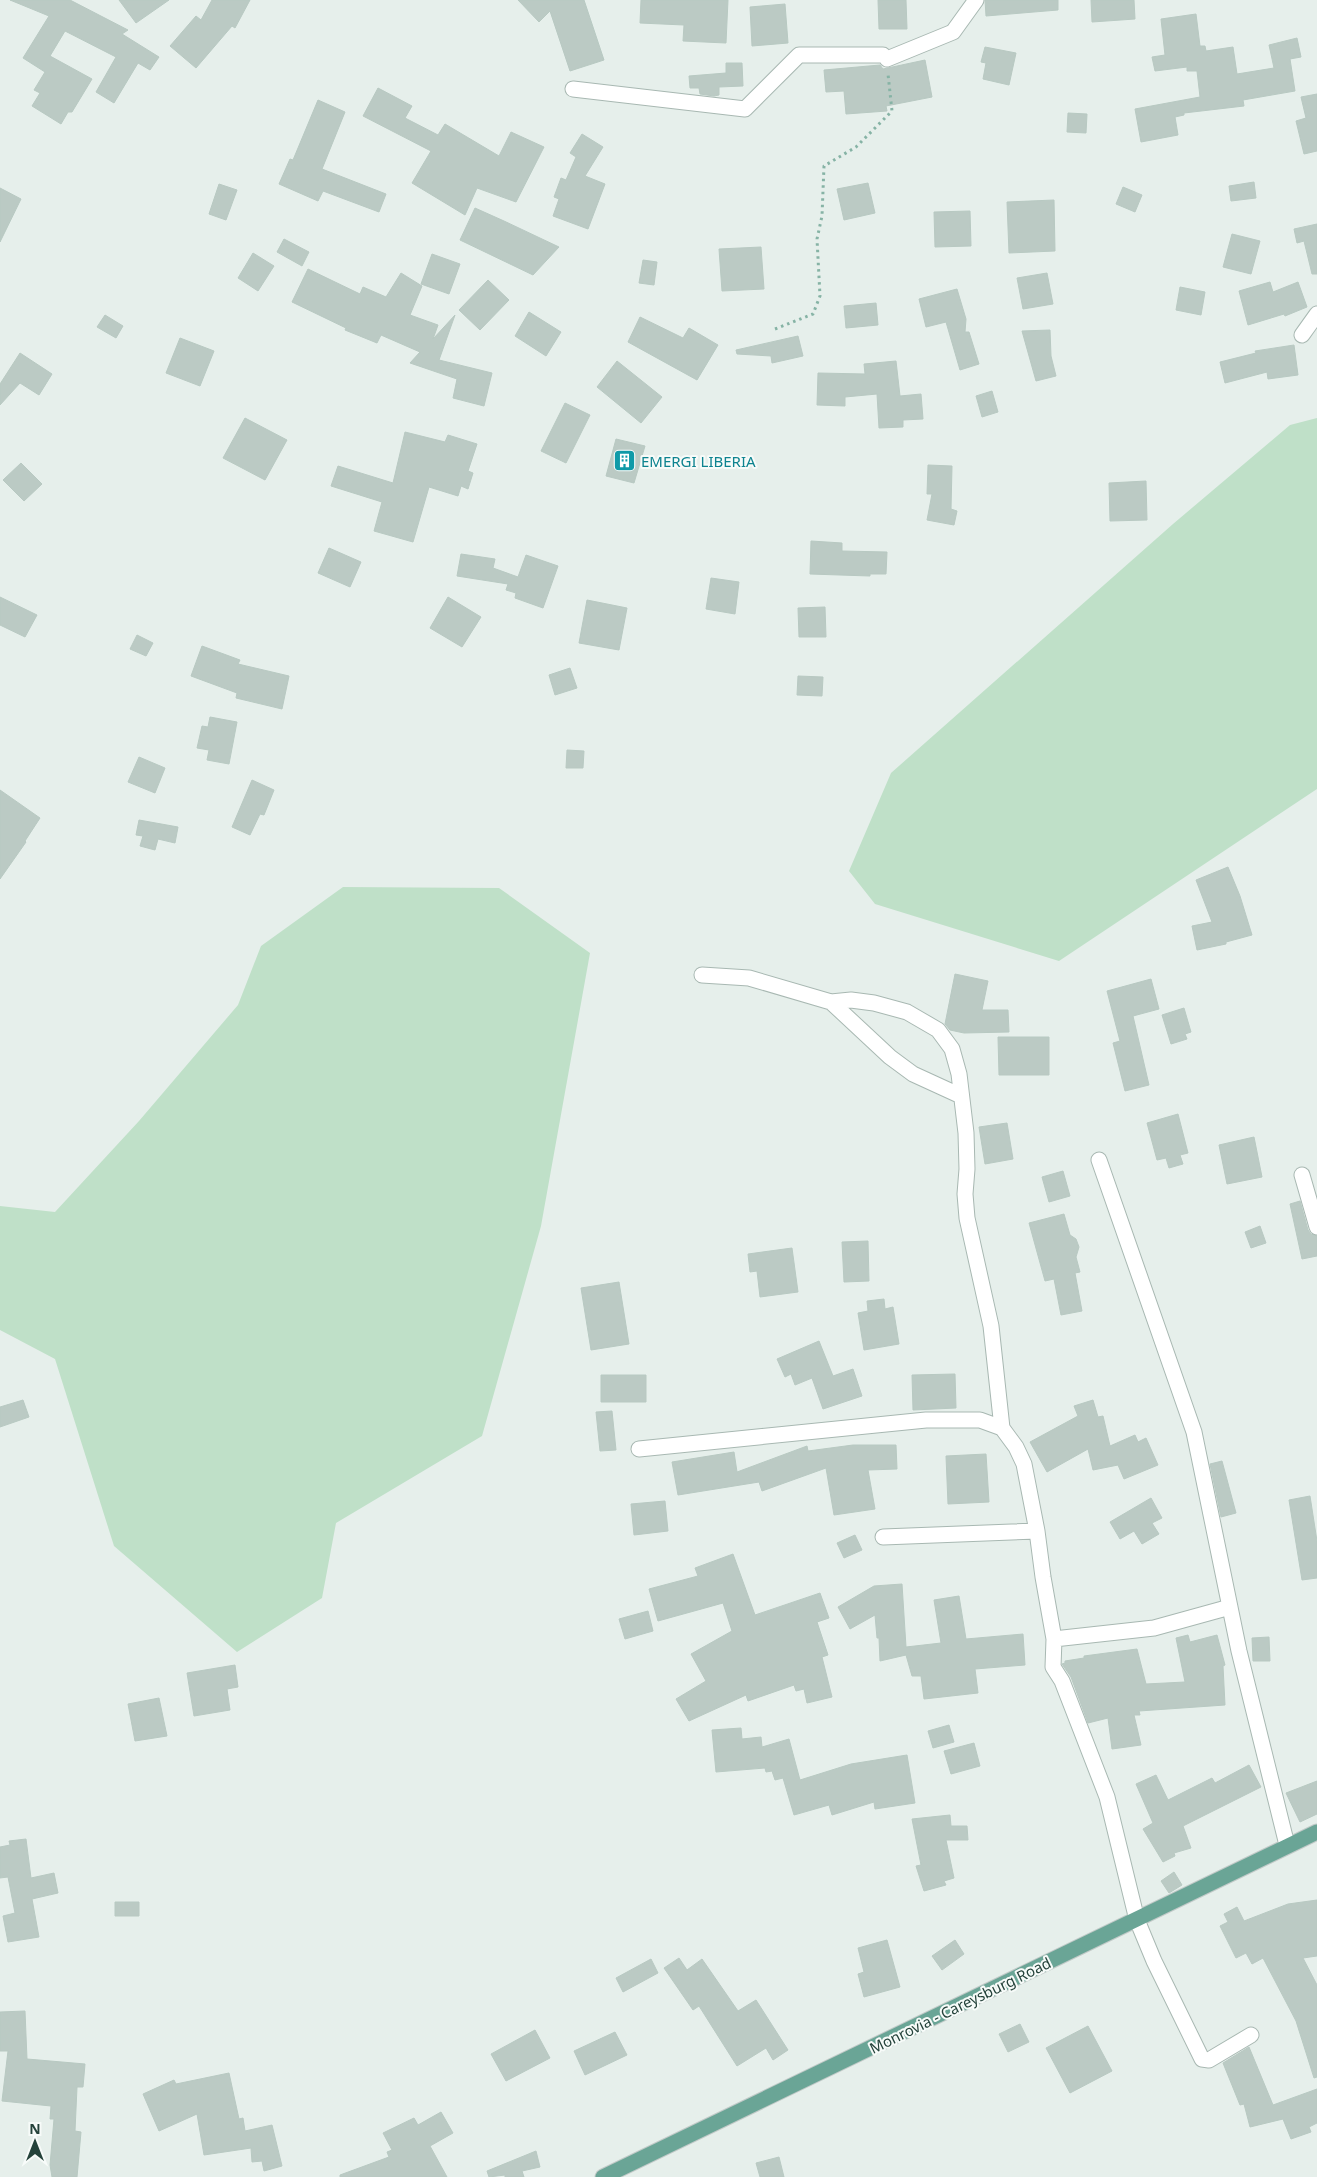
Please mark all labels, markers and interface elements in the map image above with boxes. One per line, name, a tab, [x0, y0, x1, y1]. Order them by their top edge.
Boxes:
building icon: EMERGI LIBERIA	[613, 449, 637, 473]
place label: EMERGI LIBERIA	[641, 451, 756, 471]
street label: Monrovia - Careysburg Road	[866, 1952, 1054, 2058]
north arrow	[10, 2117, 60, 2167]
text: N	[29, 2119, 41, 2138]

